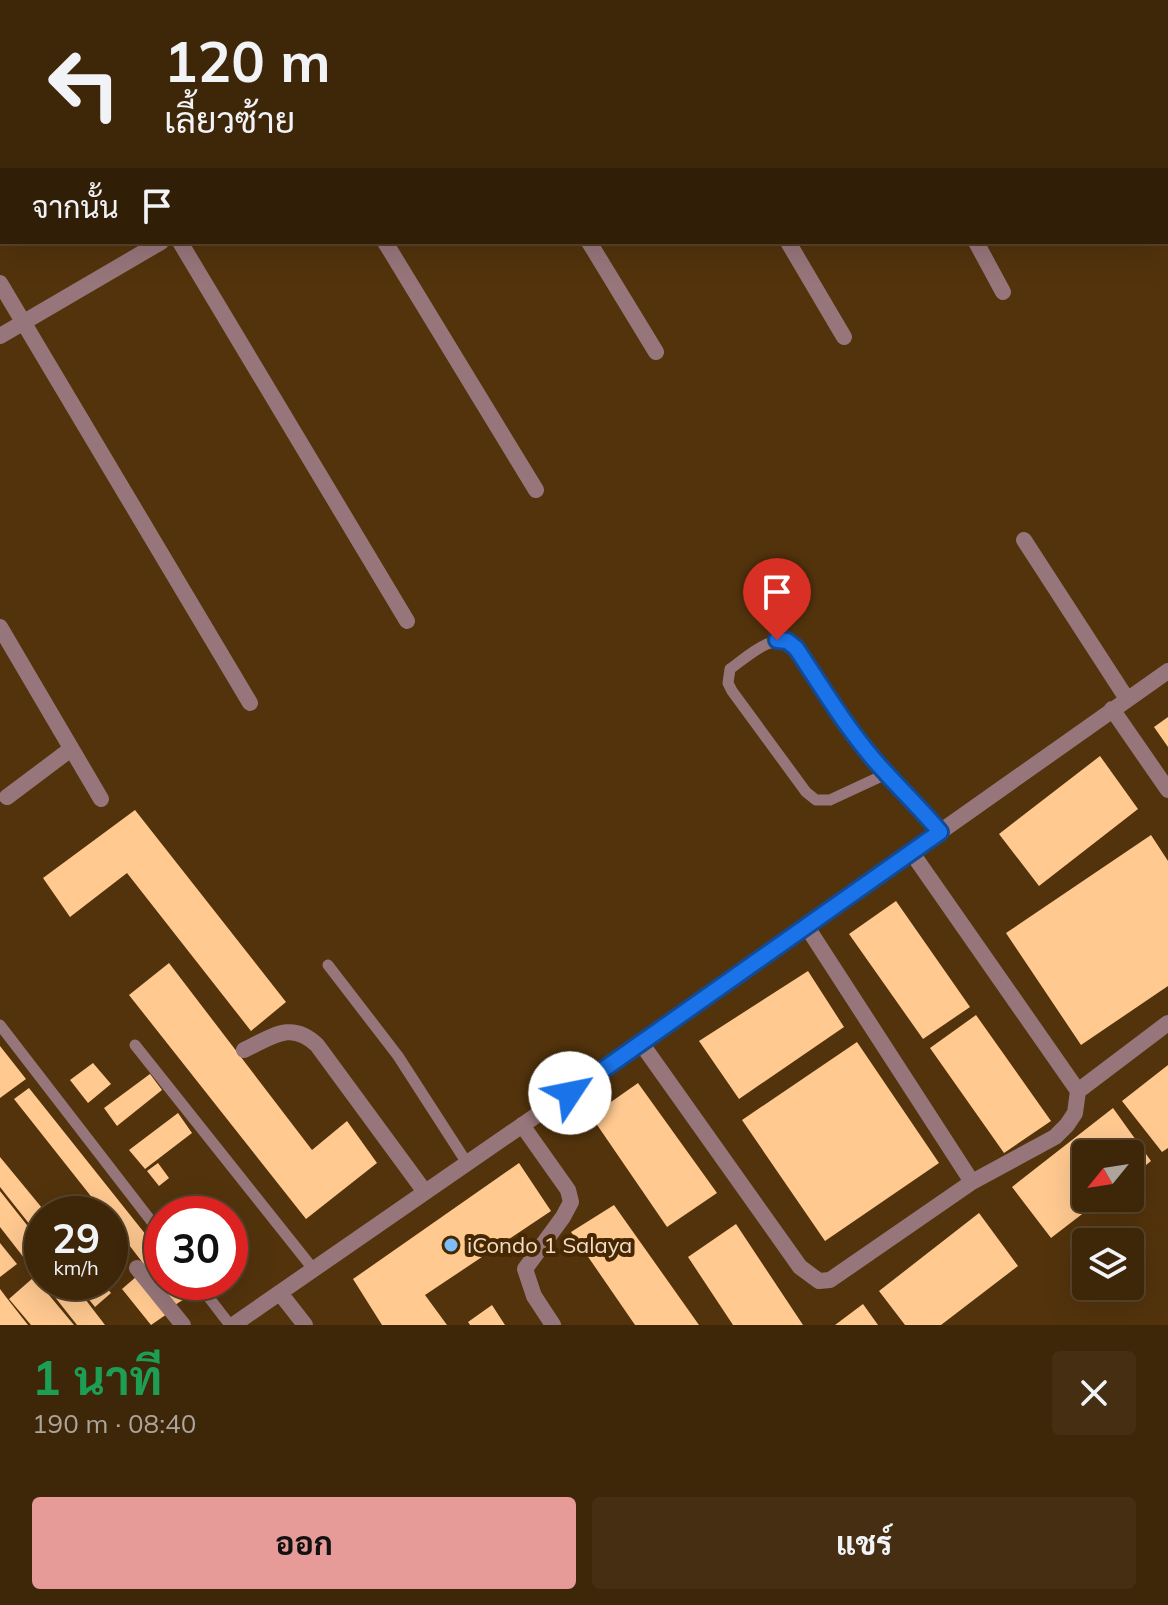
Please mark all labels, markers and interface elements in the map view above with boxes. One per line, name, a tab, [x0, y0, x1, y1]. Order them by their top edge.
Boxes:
text: 120 m	[164, 26, 331, 96]
icon: left	[32, 32, 136, 136]
text: เลี้ยวซ้าย	[164, 97, 295, 142]
icon: arrive	[135, 184, 179, 228]
text: จากนั้น	[32, 188, 119, 226]
pin	[743, 558, 811, 640]
icon: arrive	[755, 570, 799, 614]
position arrow	[528, 1051, 612, 1135]
north arrow	[1072, 1140, 1144, 1212]
map controls	[1072, 1140, 1144, 1300]
speed limit sign: 30	[144, 1196, 248, 1300]
text: 29	[52, 1213, 100, 1263]
button: layers	[1072, 1228, 1144, 1300]
place label: iCondo 1 Salaya	[467, 1231, 632, 1259]
marker: iCondo 1 Salaya	[442, 1236, 460, 1254]
text: km/h	[53, 1255, 99, 1280]
text: 1 นาที	[32, 1347, 162, 1407]
button: close	[1052, 1351, 1136, 1435]
text: 190 m · 08:40	[32, 1407, 196, 1440]
button: ออก	[32, 1497, 576, 1589]
button: แชร์	[592, 1497, 1136, 1589]

